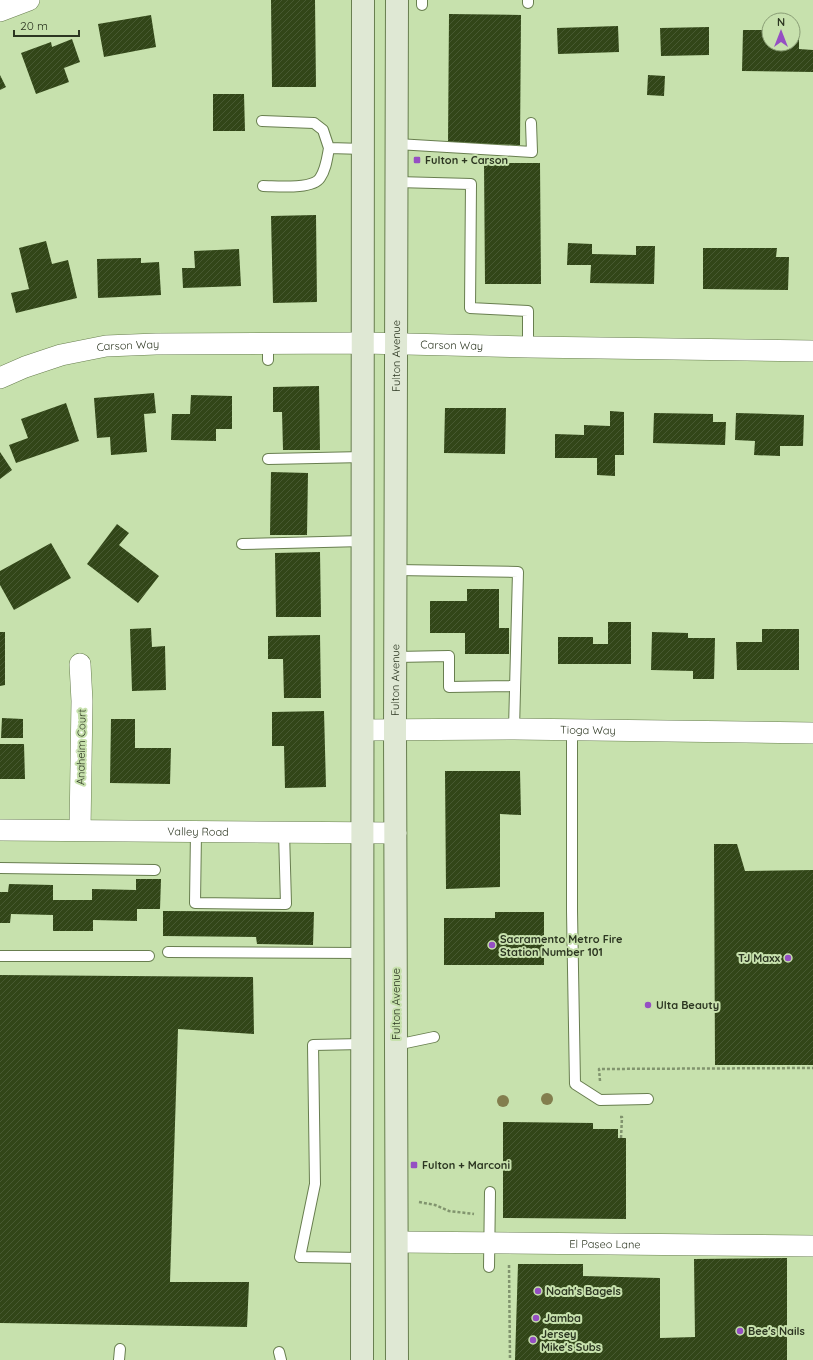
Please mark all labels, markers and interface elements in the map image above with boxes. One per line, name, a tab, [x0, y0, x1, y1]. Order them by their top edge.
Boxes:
scale bar	[14, 12, 79, 38]
north arrow	[761, 12, 801, 52]
text: N	[777, 15, 785, 29]
text: 20 m	[20, 18, 48, 33]
place label: Fulton + Carson	[425, 153, 508, 167]
marker: Fulton + Carson	[412, 155, 422, 165]
street label: Fulton Avenue	[389, 320, 403, 392]
street label: Carson Way	[95, 337, 159, 355]
street label: Carson Way	[420, 337, 483, 353]
street label: Fulton Avenue	[388, 644, 402, 716]
street label: Anaheim Court	[73, 709, 89, 785]
street label: Tioga Way	[560, 723, 616, 737]
street label: Valley Road	[167, 824, 229, 839]
place label: Sacramento Metro Fire Station Number 101	[500, 932, 623, 959]
marker: Sacramento Metro Fire Station Number 101	[487, 940, 497, 950]
place label: TJ Maxx	[738, 951, 781, 965]
marker: TJ Maxx	[783, 953, 793, 963]
street label: Fulton Avenue	[389, 968, 403, 1040]
place label: Ulta Beauty	[656, 998, 719, 1012]
marker: Ulta Beauty	[643, 1000, 653, 1010]
place label: Fulton + Marconi	[422, 1158, 510, 1172]
marker: Fulton + Marconi	[409, 1160, 419, 1170]
street label: El Paseo Lane	[569, 1237, 641, 1251]
place label: Noah's Bagels	[546, 1284, 621, 1298]
marker: Noah's Bagels	[533, 1286, 543, 1296]
place label: Jamba	[544, 1311, 581, 1325]
marker: Jamba	[531, 1313, 541, 1323]
place label: Bee's Nails	[748, 1324, 805, 1338]
marker: Bee's Nails	[735, 1326, 745, 1336]
place label: Jersey Mike's Subs	[541, 1327, 601, 1354]
marker: Jersey Mike's Subs	[528, 1335, 538, 1345]

